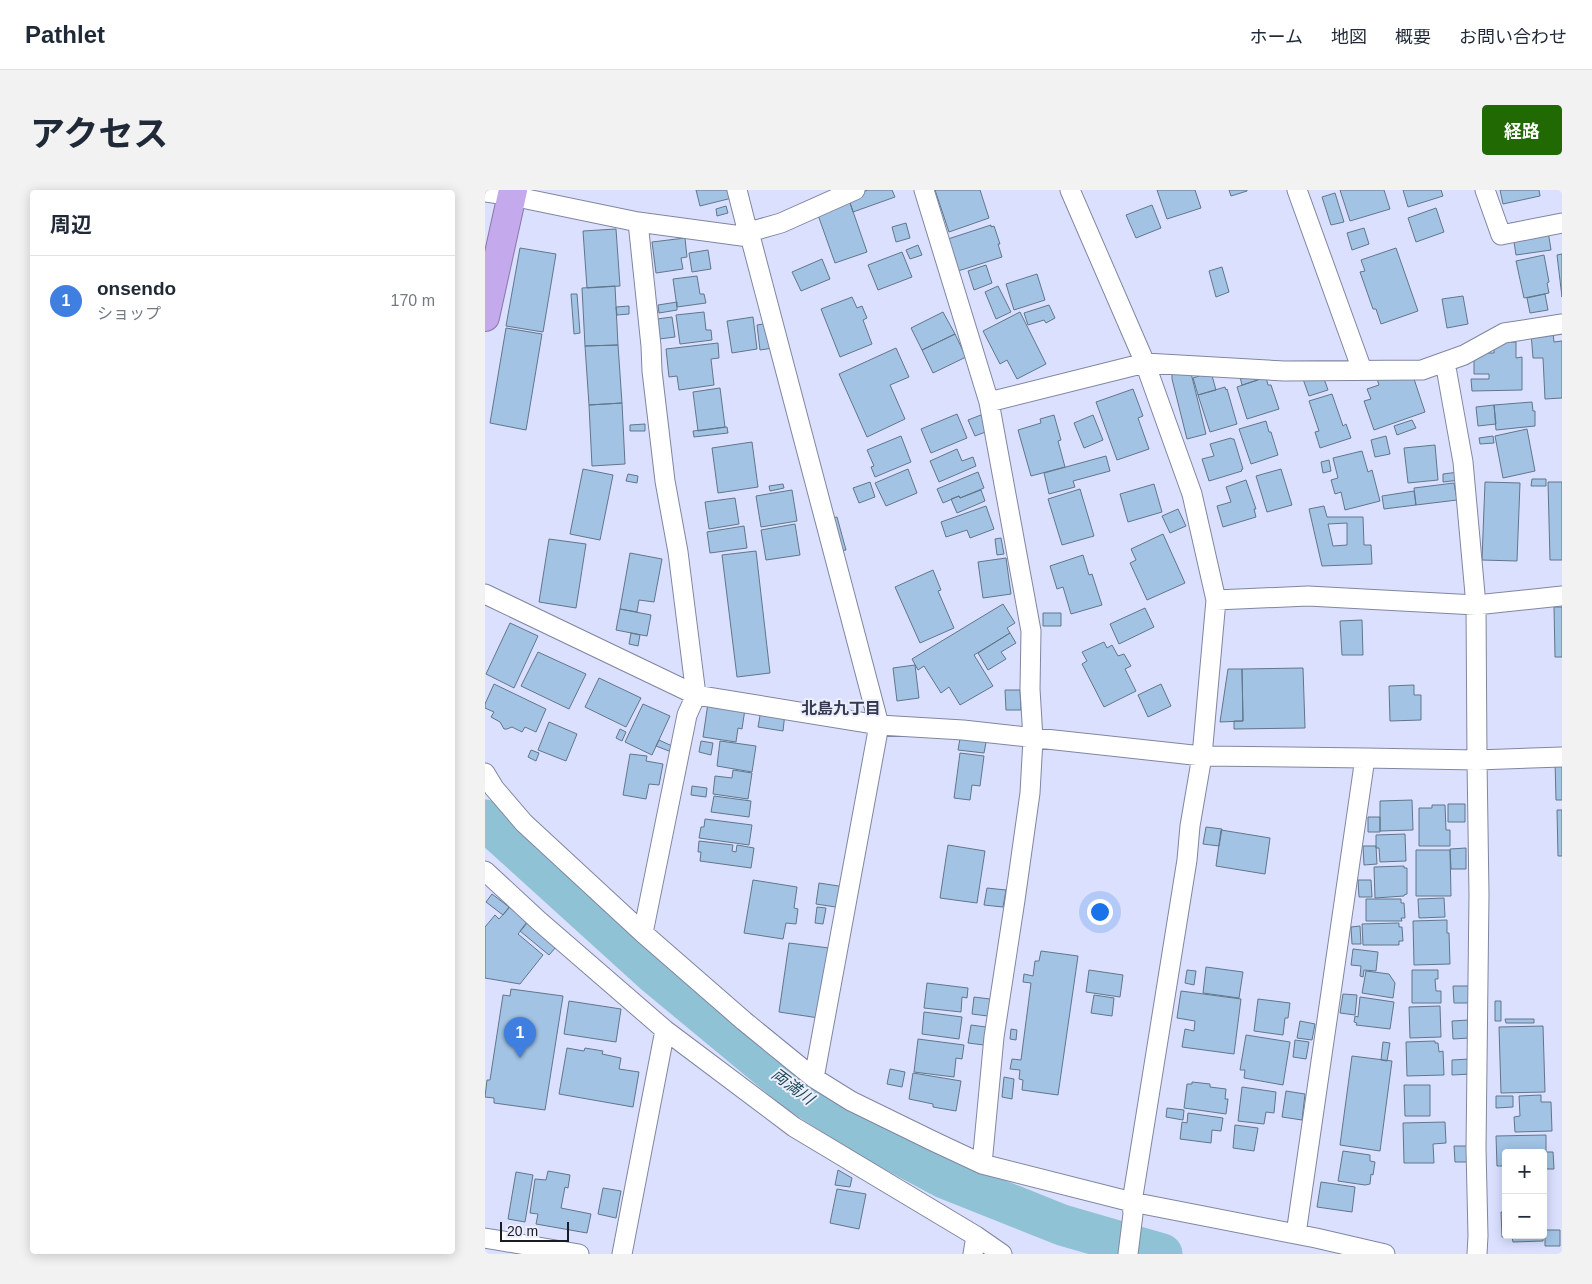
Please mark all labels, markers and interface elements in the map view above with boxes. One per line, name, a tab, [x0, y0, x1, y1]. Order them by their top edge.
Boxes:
text: Pathlet	[25, 21, 105, 48]
text: ホーム	[1250, 27, 1303, 47]
text: 地図	[1331, 27, 1367, 47]
text: 概要	[1395, 27, 1431, 47]
text: お問い合わせ	[1459, 27, 1567, 47]
button: 経路	[1482, 105, 1562, 155]
text: アクセス	[30, 114, 168, 153]
text: 周辺	[50, 213, 92, 236]
text: onsendo	[97, 278, 176, 299]
text: 1	[62, 292, 70, 309]
text: 170 m	[391, 292, 435, 309]
text: ショップ	[97, 305, 161, 322]
district label: 北島九丁目	[801, 700, 881, 717]
your location	[1087, 899, 1113, 925]
pin: 1	[504, 1017, 536, 1058]
water label: 両満川	[768, 1065, 819, 1109]
map controls	[1502, 1149, 1547, 1239]
button: +	[1502, 1149, 1547, 1194]
button: −	[1502, 1194, 1547, 1239]
scale bar	[500, 1219, 569, 1242]
text: 20 m	[507, 1223, 538, 1239]

